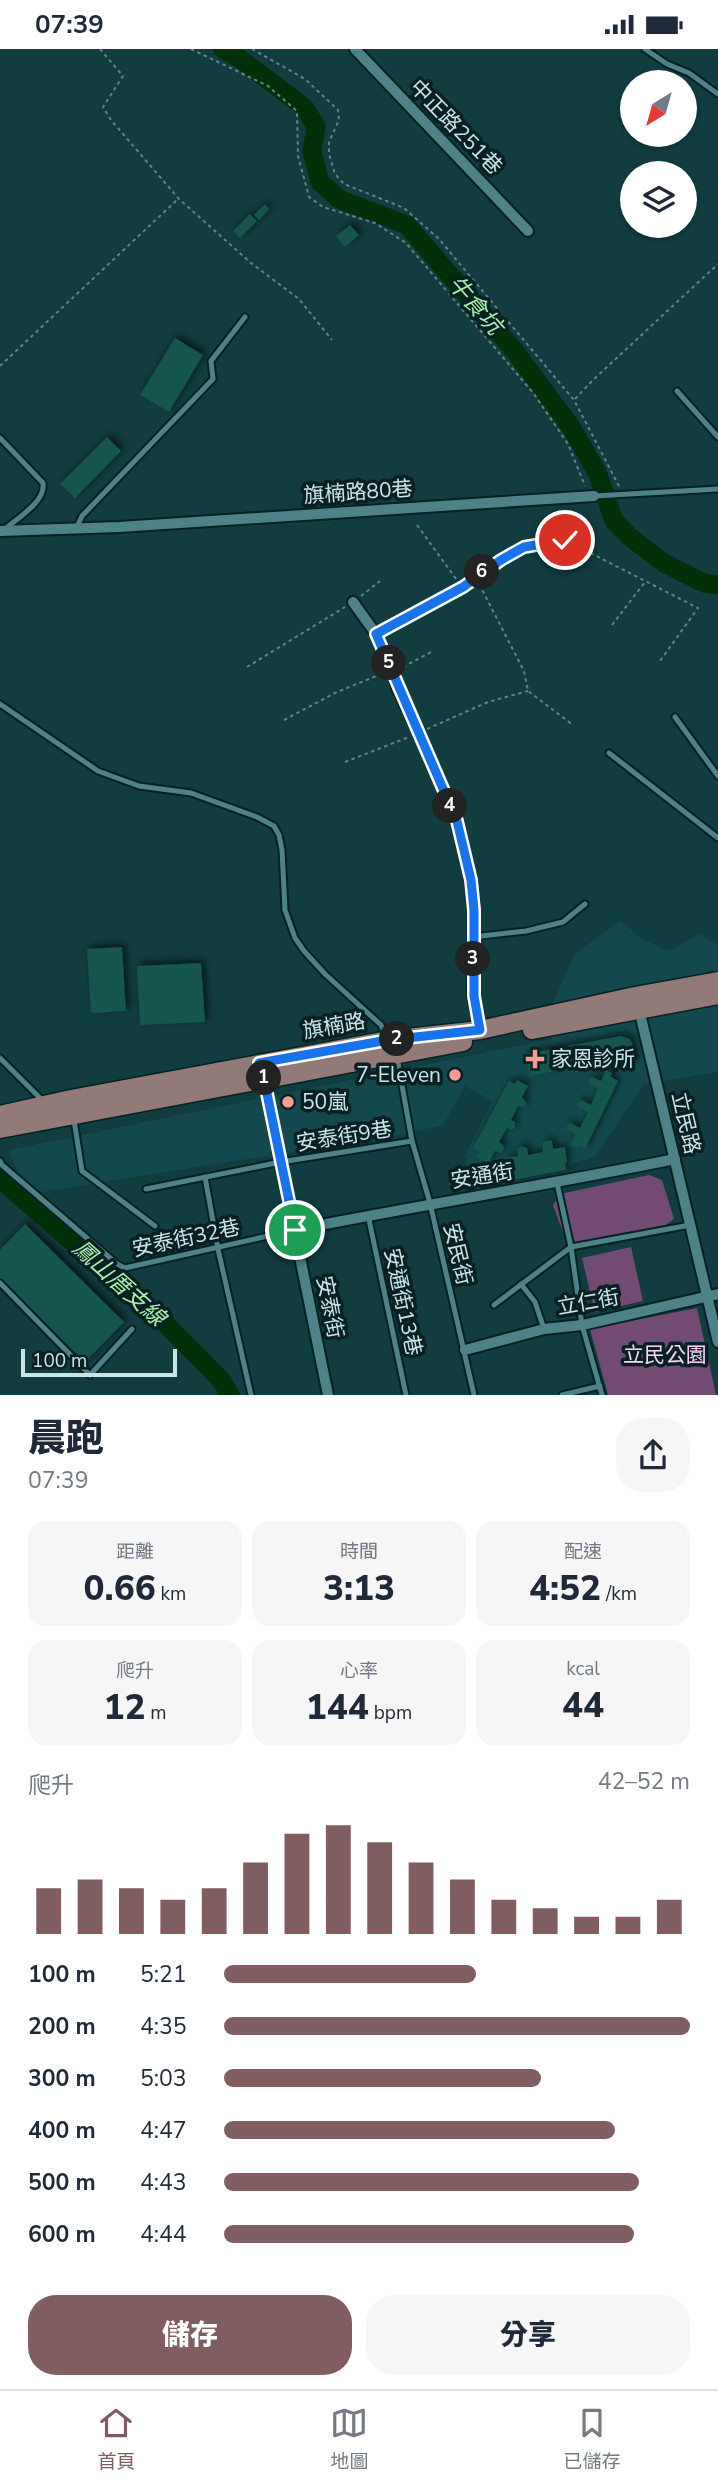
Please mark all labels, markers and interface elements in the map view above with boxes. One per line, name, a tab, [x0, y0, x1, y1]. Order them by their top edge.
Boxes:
text: 07:39	[35, 7, 104, 42]
north arrow	[620, 70, 696, 147]
map controls	[620, 70, 697, 238]
street label: 中正路251巷	[404, 73, 508, 181]
button: layers	[620, 161, 697, 238]
water label: 牛食坑	[441, 269, 511, 343]
street label: 旗楠路80巷	[303, 474, 413, 510]
pin	[535, 510, 595, 570]
icon: check	[546, 521, 584, 559]
pin: 6	[464, 554, 500, 589]
text: 6	[476, 558, 487, 584]
pin: 5	[372, 645, 406, 681]
text: 5	[383, 649, 394, 675]
pin: 4	[433, 789, 468, 823]
text: 4	[444, 792, 455, 818]
pin: 3	[456, 941, 490, 977]
text: 3	[467, 945, 478, 971]
street label: 旗楠路	[301, 1007, 367, 1045]
pin: 2	[380, 1021, 414, 1056]
text: 2	[391, 1025, 402, 1051]
place label: 家恩診所	[551, 1045, 635, 1073]
marker: 家恩診所	[525, 1049, 545, 1069]
pin: 1	[246, 1061, 282, 1095]
place label: 7-Eleven	[356, 1061, 441, 1089]
text: 1	[258, 1064, 269, 1090]
marker: 7-Eleven	[447, 1067, 463, 1083]
place label: 50嵐	[302, 1088, 348, 1116]
street label: 立民路	[665, 1089, 707, 1157]
marker: 50嵐	[280, 1094, 296, 1110]
street label: 安泰街9巷	[294, 1115, 394, 1157]
street label: 安通街	[449, 1157, 515, 1195]
pin	[265, 1200, 325, 1260]
icon: arrive	[276, 1211, 314, 1249]
street label: 安泰街32巷	[130, 1213, 242, 1263]
street label: 安民街	[437, 1220, 479, 1288]
water label: 鳳山厝支線	[66, 1233, 174, 1335]
street label: 安通街13巷	[378, 1246, 428, 1358]
street label: 安泰街	[310, 1273, 350, 1341]
street label: 立仁街	[555, 1283, 621, 1321]
park label: 立民公園	[623, 1341, 707, 1369]
scale bar	[21, 1346, 177, 1378]
text: 100 m	[32, 1348, 87, 1374]
text: 晨跑	[28, 1413, 104, 1464]
button: share	[616, 1418, 690, 1492]
text: 07:39	[28, 1465, 88, 1496]
text: 距離	[116, 1539, 154, 1565]
text: 時間	[340, 1539, 378, 1565]
text: 配速	[564, 1539, 602, 1565]
text: 0.66	[84, 1565, 156, 1612]
text: 3:13	[323, 1565, 395, 1612]
text: 4:52	[529, 1565, 601, 1612]
text: km	[156, 1581, 186, 1607]
text: /km	[601, 1581, 637, 1607]
text: kcal	[566, 1656, 600, 1682]
text: 爬升	[116, 1658, 154, 1684]
text: 心率	[340, 1658, 378, 1684]
text: 44	[562, 1682, 604, 1729]
text: 12	[103, 1684, 145, 1731]
text: 144	[306, 1684, 369, 1731]
text: m	[145, 1700, 167, 1726]
text: bpm	[369, 1700, 412, 1726]
text: 42–52 m	[598, 1766, 690, 1797]
text: 爬升	[28, 1770, 74, 1801]
text: 100 m	[28, 1959, 96, 1990]
text: 5:21	[140, 1959, 187, 1990]
text: 200 m	[28, 2011, 96, 2042]
text: 4:35	[140, 2011, 187, 2042]
text: 300 m	[28, 2063, 96, 2094]
text: 5:03	[140, 2063, 187, 2094]
text: 400 m	[28, 2115, 96, 2146]
text: 4:47	[140, 2115, 187, 2146]
text: 500 m	[28, 2167, 96, 2198]
text: 4:43	[140, 2167, 187, 2198]
text: 600 m	[28, 2219, 96, 2250]
text: 4:44	[140, 2219, 187, 2250]
button: 儲存	[28, 2295, 352, 2375]
button: 分享	[366, 2295, 690, 2375]
tab: 首頁	[97, 2404, 136, 2475]
tab: 地圖	[330, 2404, 369, 2475]
tab: 已儲存	[563, 2404, 621, 2475]

